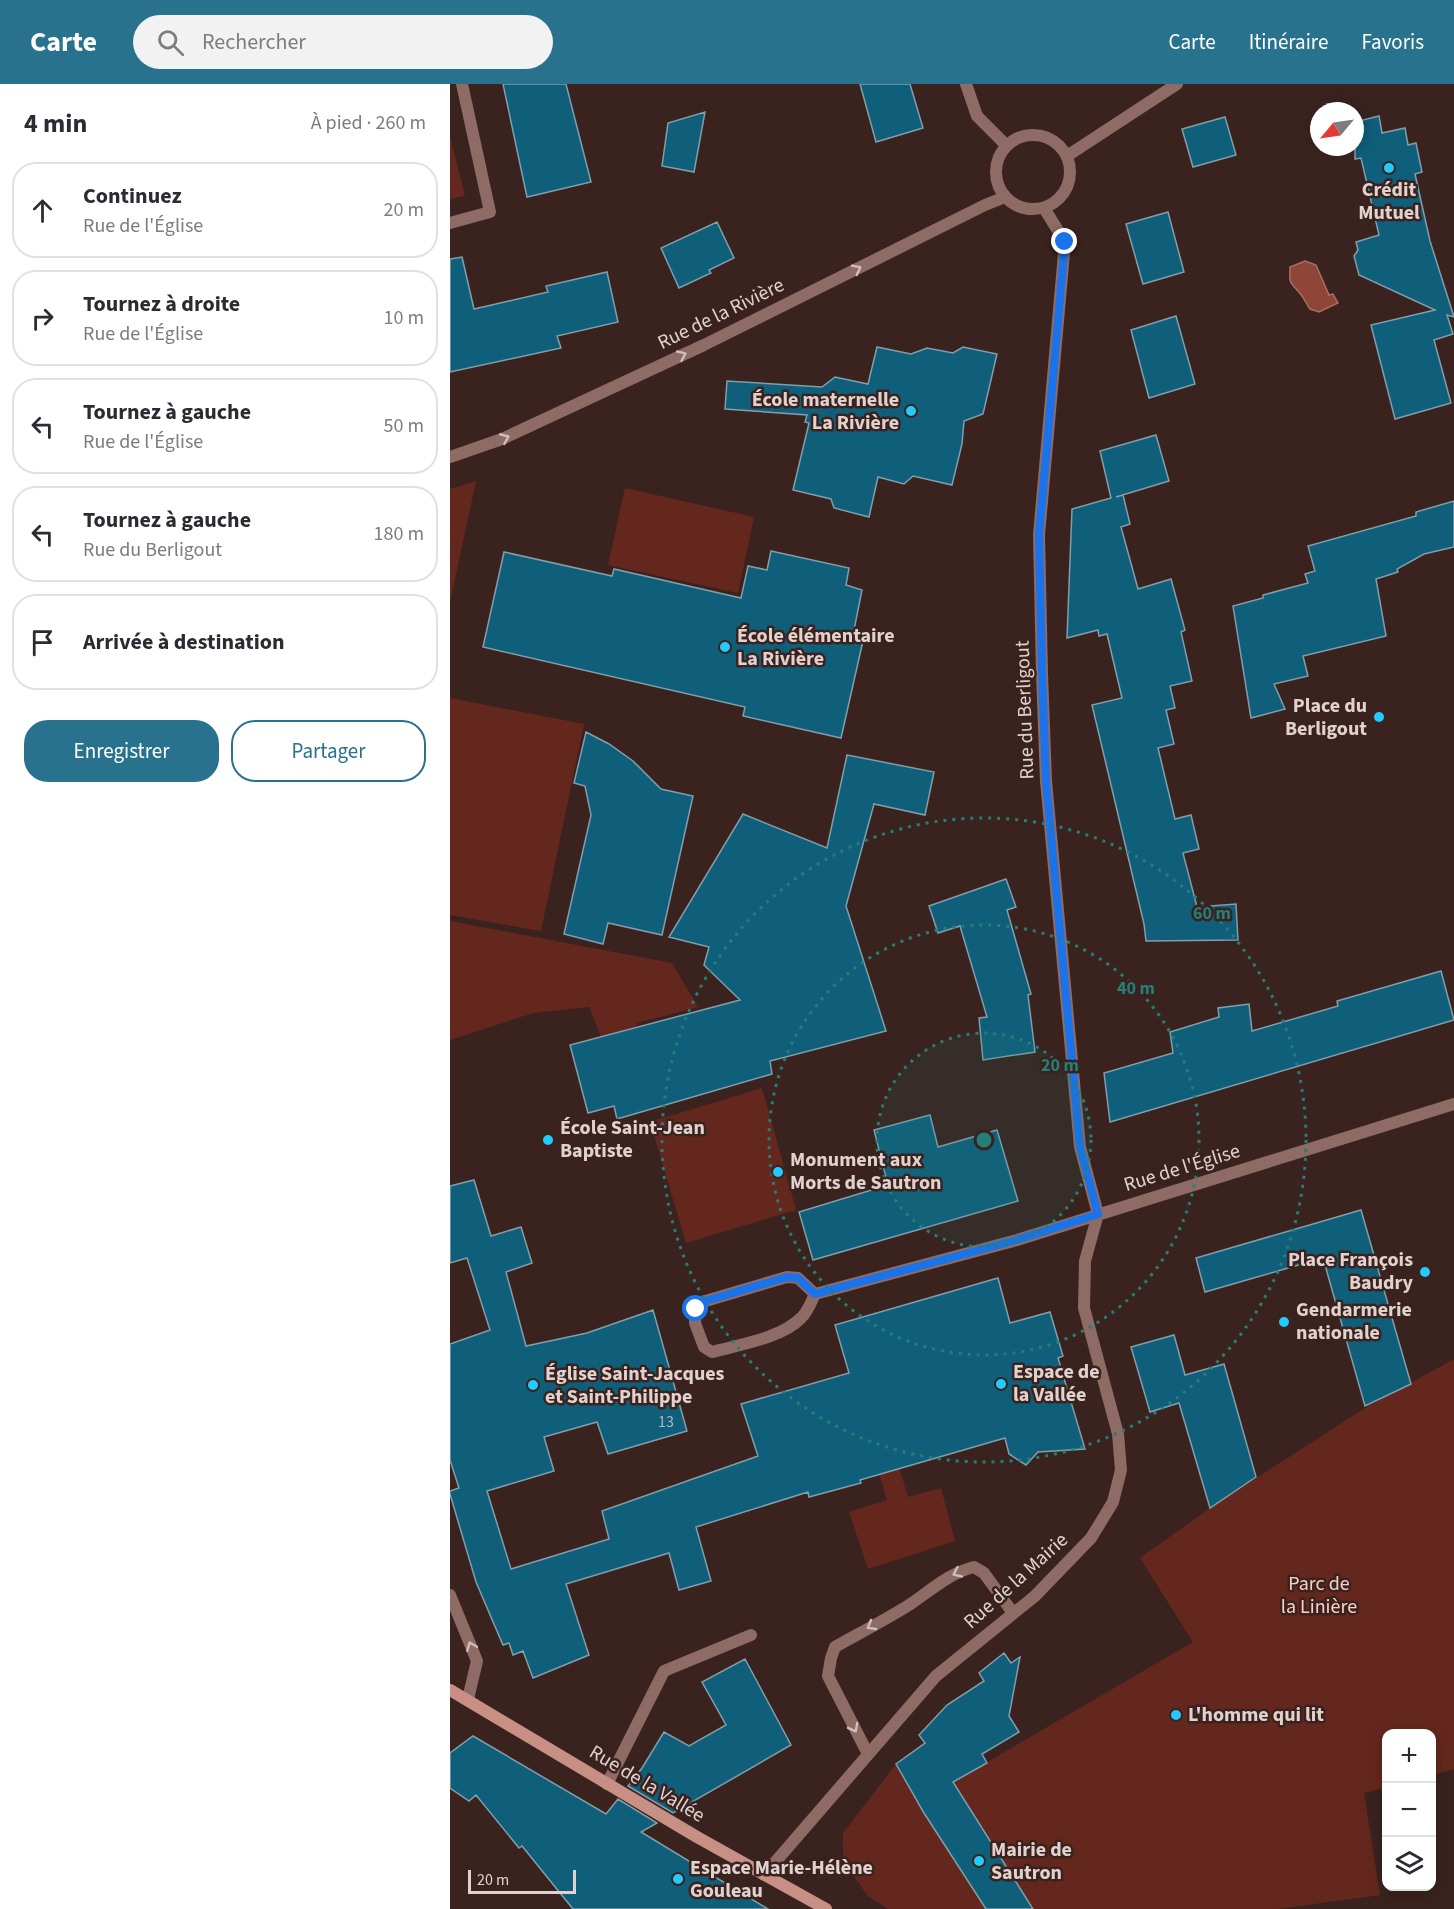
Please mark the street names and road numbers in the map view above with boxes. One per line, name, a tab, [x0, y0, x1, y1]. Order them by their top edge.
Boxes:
street label: Rue de la Rivière	[653, 271, 789, 357]
street label: Rue du Berligout	[1009, 640, 1041, 780]
street label: Rue de l'Église	[1120, 1137, 1244, 1199]
street label: Rue de la Mairie	[958, 1526, 1074, 1635]
street label: Rue de la Vallée	[584, 1738, 710, 1830]

